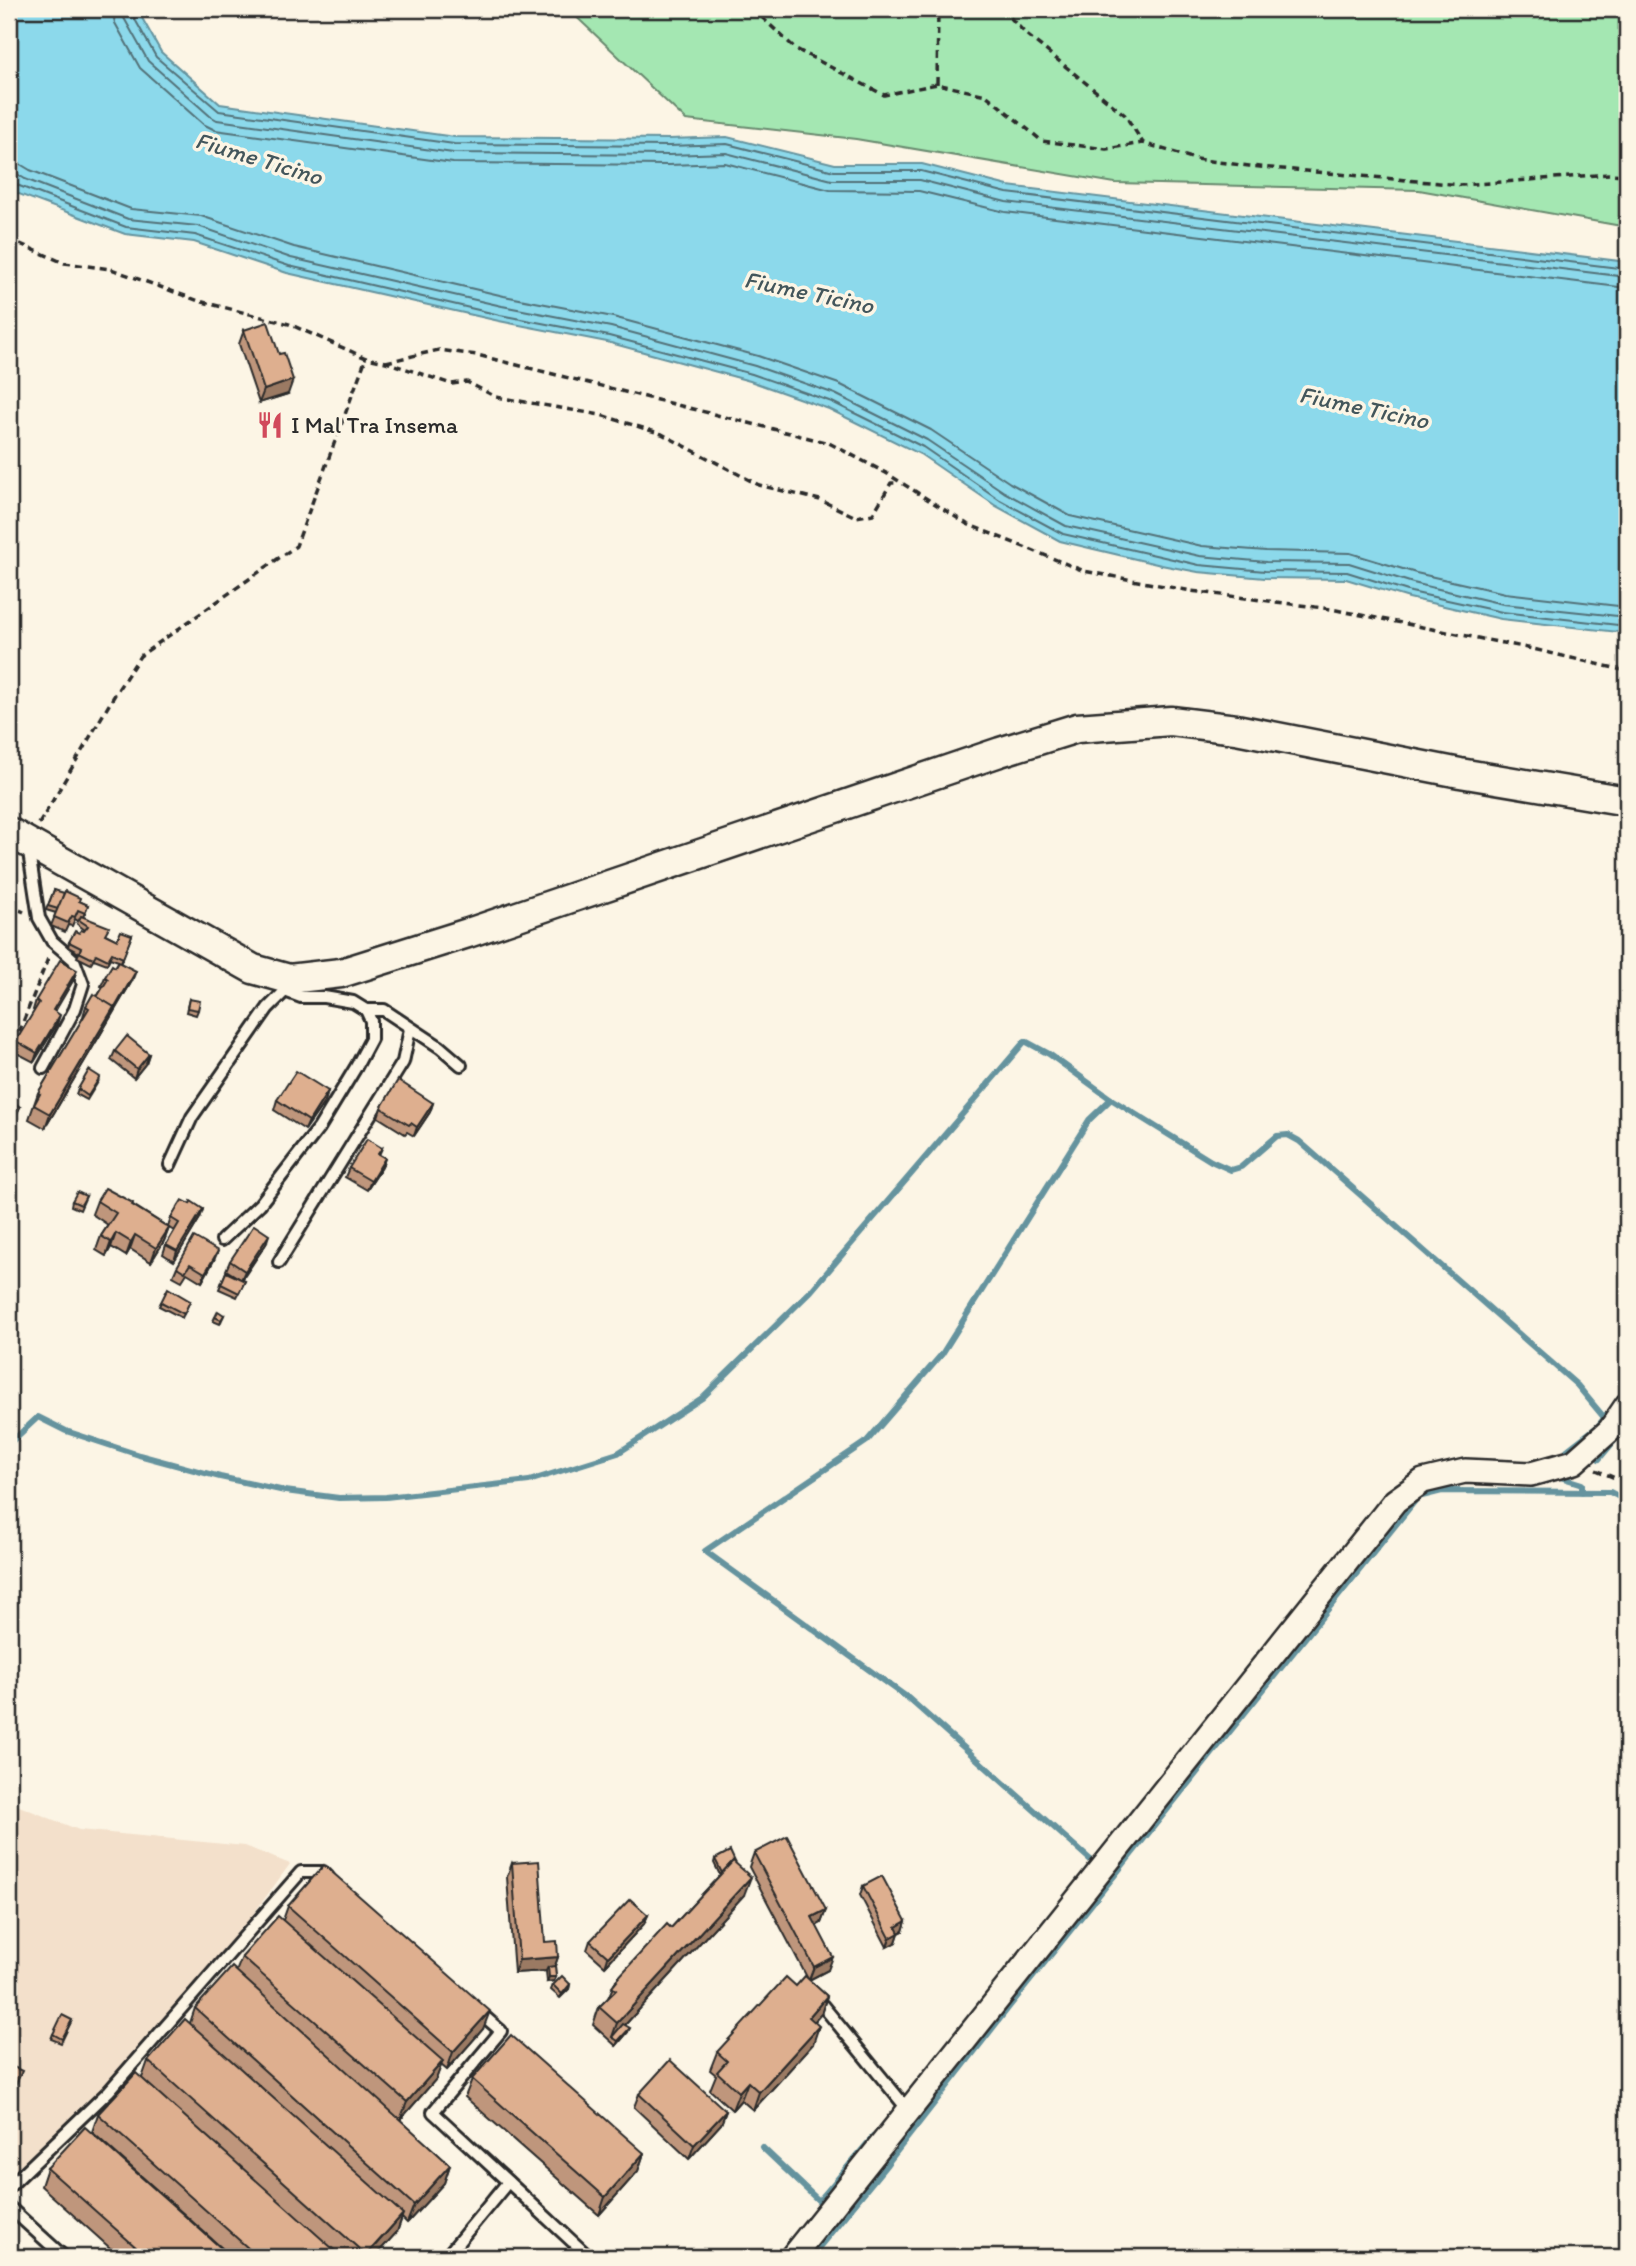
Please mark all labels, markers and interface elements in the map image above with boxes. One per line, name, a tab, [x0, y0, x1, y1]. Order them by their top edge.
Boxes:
water label: Fiume Ticino	[192, 125, 327, 191]
water label: Fiume Ticino	[742, 264, 877, 320]
water label: Fiume Ticino	[1297, 379, 1432, 435]
restaurant icon: I Mal Tra Insema	[255, 410, 285, 440]
place label: I Mal Tra Insema	[291, 411, 458, 439]

